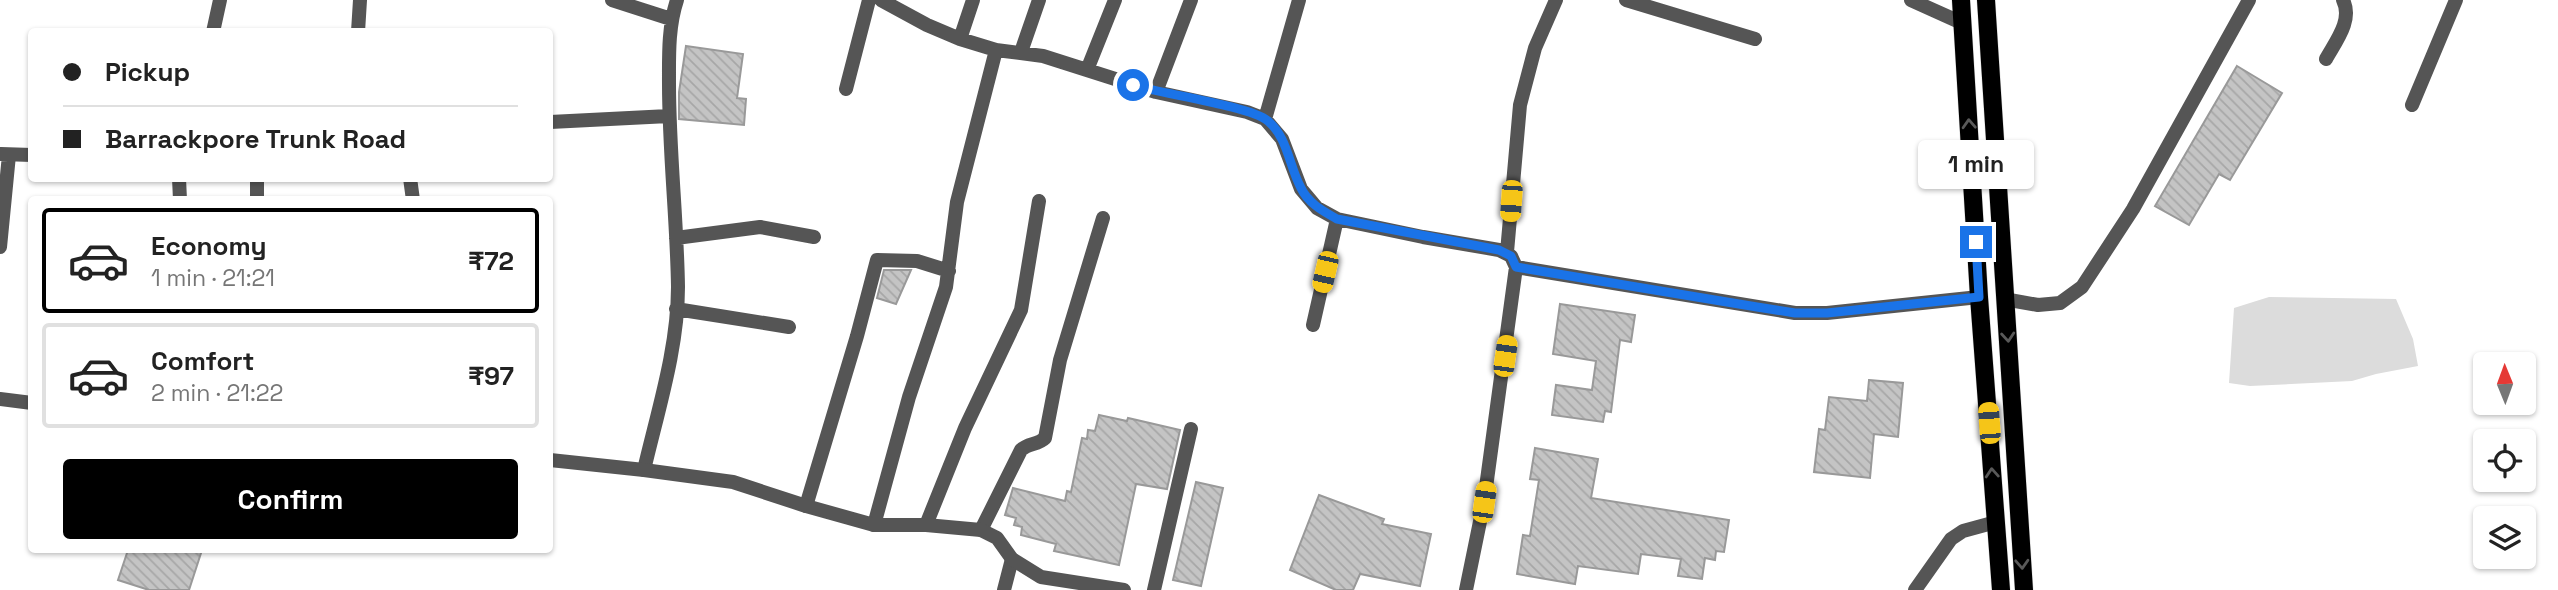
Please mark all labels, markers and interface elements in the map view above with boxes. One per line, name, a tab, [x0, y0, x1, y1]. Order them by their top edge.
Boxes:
text: Pickup	[105, 55, 190, 89]
route start	[1117, 69, 1149, 101]
one-way arrow	[1961, 118, 1976, 129]
text: Barrackpore Trunk Road	[105, 122, 406, 156]
callout: 1 min	[1918, 140, 2034, 190]
text: 1 min	[1948, 149, 2004, 179]
car	[1500, 179, 1523, 223]
route end	[1960, 226, 1992, 258]
icon: car	[67, 229, 130, 292]
text: Economy	[151, 229, 267, 263]
text: ₹72	[468, 244, 514, 278]
car	[1311, 249, 1340, 295]
text: 1 min · 21:21	[151, 263, 275, 293]
one-way arrow	[2000, 332, 2015, 343]
car	[1492, 334, 1519, 378]
icon: car	[67, 344, 130, 407]
text: Comfort	[151, 344, 254, 378]
north arrow	[2473, 352, 2536, 415]
map controls	[2473, 352, 2536, 569]
text: ₹97	[468, 359, 514, 393]
text: 2 min · 21:22	[151, 378, 283, 408]
car	[1978, 401, 2001, 445]
button: locate	[2473, 429, 2536, 492]
button: Confirm	[63, 459, 518, 539]
one-way arrow	[1985, 467, 2000, 478]
car	[1471, 480, 1498, 524]
button: layers	[2473, 506, 2536, 569]
one-way arrow	[2015, 559, 2030, 570]

